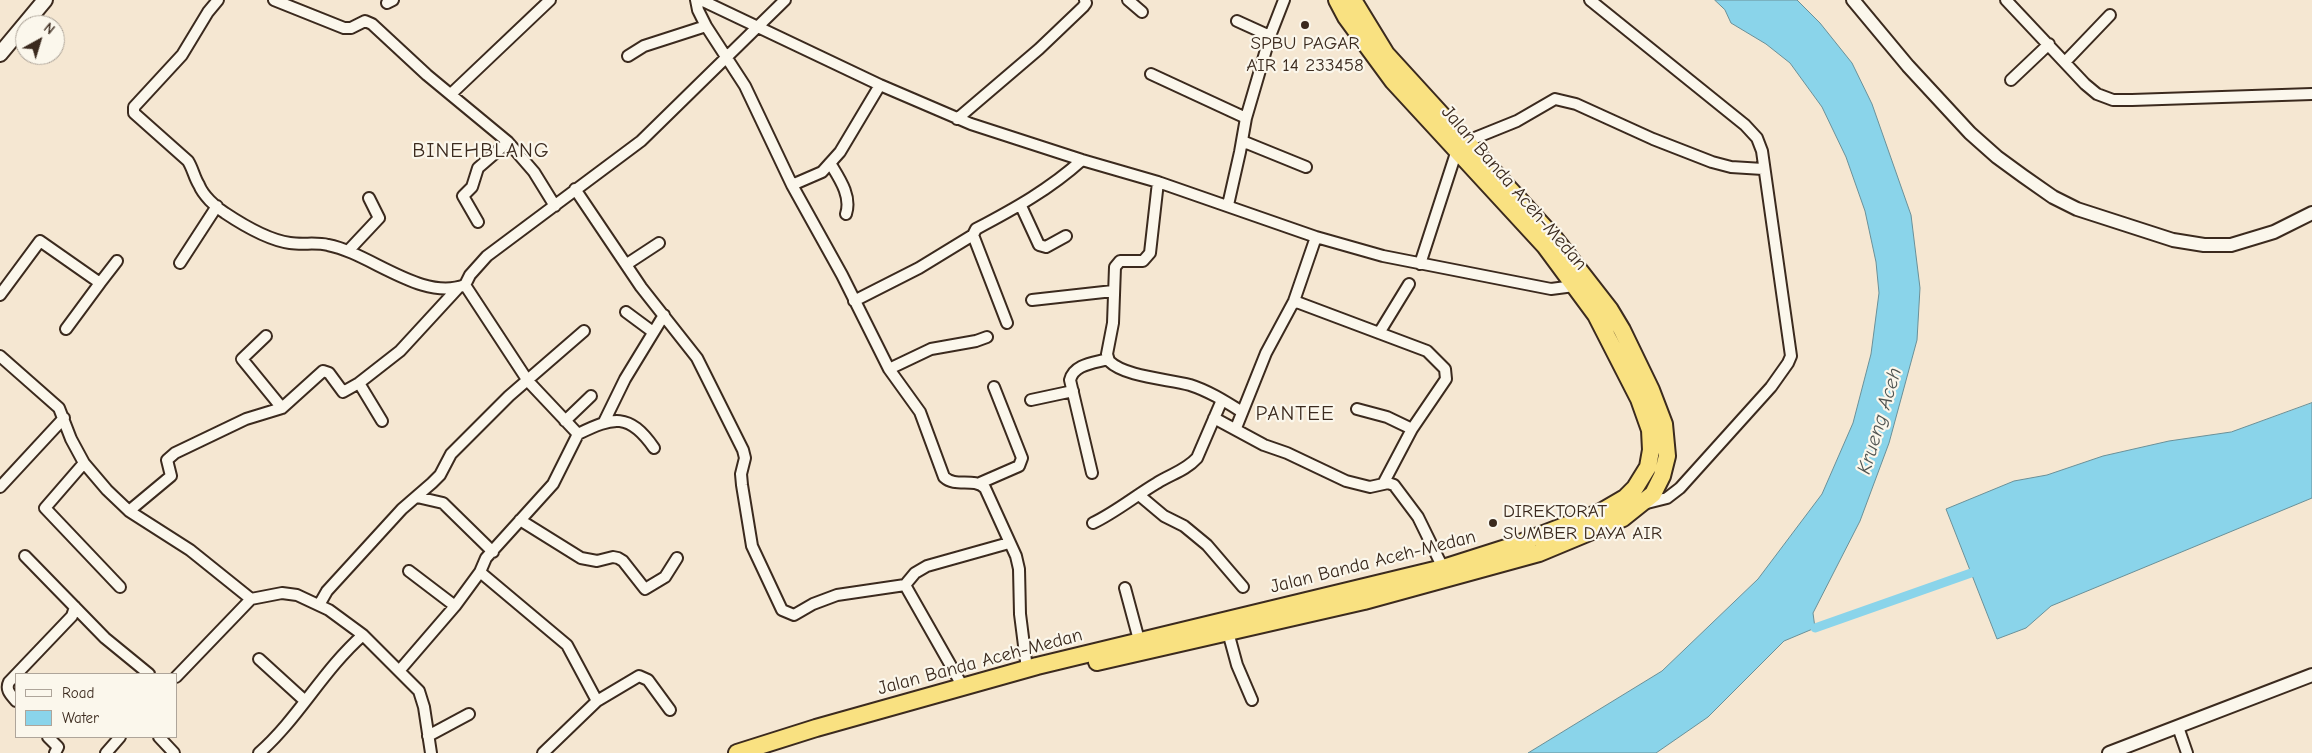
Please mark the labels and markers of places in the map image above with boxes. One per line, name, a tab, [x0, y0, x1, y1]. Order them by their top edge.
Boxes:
marker: SPBU PAGAR AIR 14 233458	[1299, 19, 1311, 31]
place label: SPBU PAGAR AIR 14 233458	[1246, 33, 1364, 77]
place label: DIREKTORAT SUMBER DAYA AIR	[1503, 501, 1662, 545]
marker: DIREKTORAT SUMBER DAYA AIR	[1487, 517, 1499, 529]

